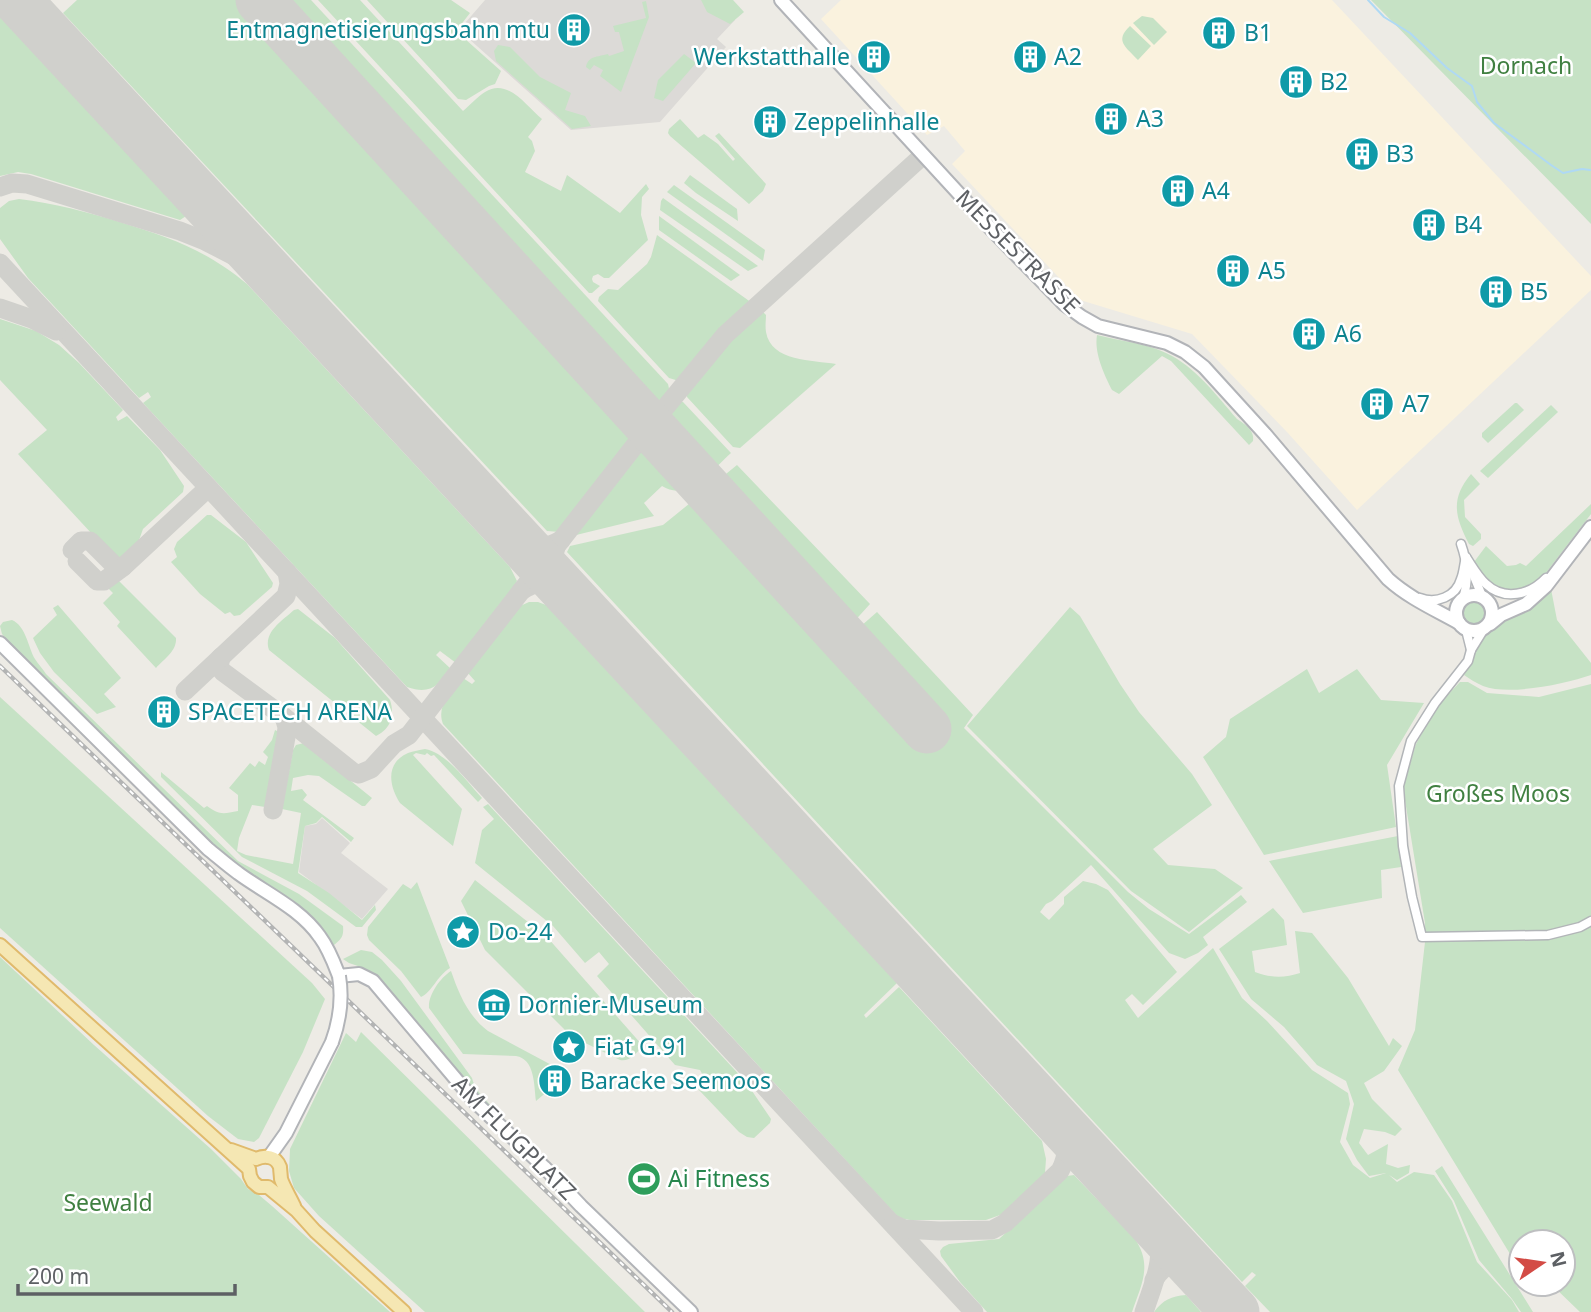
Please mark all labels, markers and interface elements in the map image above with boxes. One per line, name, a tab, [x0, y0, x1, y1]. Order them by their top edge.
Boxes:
building icon: Entmagnetisierungsbahn mtu	[555, 11, 593, 49]
place label: Entmagnetisierungsbahn mtu	[226, 13, 550, 45]
building icon: B1	[1200, 14, 1238, 52]
place label: B1	[1244, 16, 1272, 48]
building icon: Werkstatthalle	[855, 38, 893, 76]
building icon: A2	[1011, 38, 1049, 76]
place label: Werkstatthalle	[694, 40, 850, 72]
place label: A2	[1054, 40, 1082, 72]
park label: Dornach	[1480, 49, 1572, 81]
building icon: B2	[1277, 63, 1315, 101]
place label: B2	[1320, 65, 1348, 97]
building icon: A3	[1092, 100, 1130, 138]
place label: A3	[1136, 102, 1164, 134]
building icon: Zeppelinhalle	[751, 103, 789, 141]
place label: Zeppelinhalle	[794, 105, 939, 137]
building icon: B3	[1343, 135, 1381, 173]
place label: B3	[1386, 137, 1414, 169]
building icon: A4	[1159, 172, 1197, 210]
place label: A4	[1202, 174, 1230, 206]
street label: MESSESTRASSE	[949, 182, 1088, 321]
building icon: B4	[1410, 206, 1448, 244]
place label: B4	[1454, 208, 1482, 240]
building icon: A5	[1214, 252, 1252, 290]
place label: A5	[1258, 254, 1286, 286]
building icon: B5	[1477, 273, 1515, 311]
place label: B5	[1520, 275, 1548, 307]
building icon: A6	[1290, 315, 1328, 353]
place label: A6	[1334, 317, 1362, 349]
building icon: A7	[1358, 385, 1396, 423]
place label: A7	[1402, 387, 1430, 419]
building icon: SPACETECH ARENA	[145, 693, 183, 731]
place label: SPACETECH ARENA	[188, 695, 392, 727]
park label: Großes Moos	[1426, 777, 1570, 809]
place icon: Do-24	[444, 913, 482, 951]
place label: Do-24	[488, 915, 552, 947]
museum icon: Dornier-Museum	[475, 986, 513, 1024]
place label: Dornier-Museum	[518, 988, 703, 1020]
place icon: Fiat G.91	[550, 1028, 588, 1066]
place label: Fiat G.91	[594, 1030, 688, 1062]
building icon: Baracke Seemoos	[536, 1062, 574, 1100]
place label: Baracke Seemoos	[580, 1064, 771, 1096]
street label: AM FLUGPLATZ	[445, 1068, 584, 1207]
sports icon: Ai Fitness	[625, 1160, 663, 1198]
place label: Ai Fitness	[668, 1162, 770, 1194]
park label: Seewald	[63, 1186, 153, 1218]
north arrow	[1507, 1228, 1577, 1298]
text: N	[1544, 1249, 1573, 1270]
scale bar	[18, 1252, 234, 1296]
text: 200 m	[28, 1262, 89, 1290]

